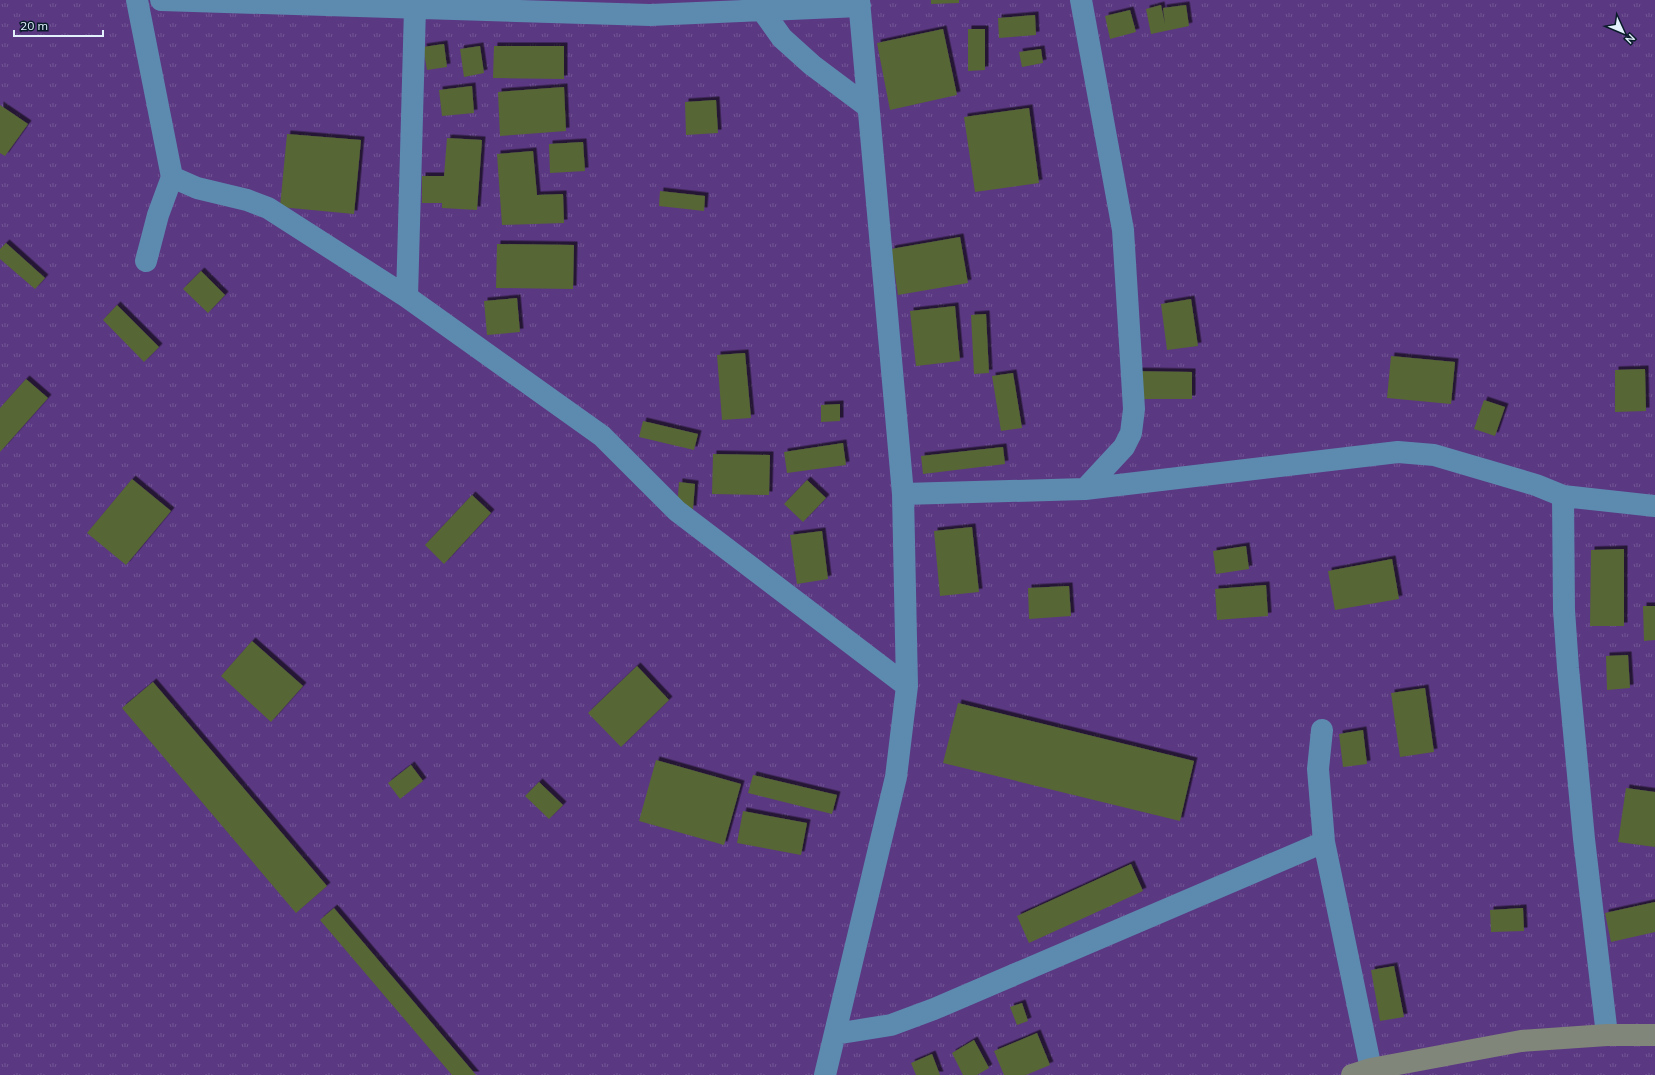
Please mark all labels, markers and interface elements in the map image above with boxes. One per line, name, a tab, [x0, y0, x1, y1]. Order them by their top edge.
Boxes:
scale bar	[14, 12, 103, 38]
north arrow	[1603, 12, 1643, 52]
text: 20 m	[20, 18, 48, 33]
text: N	[1622, 31, 1638, 47]

